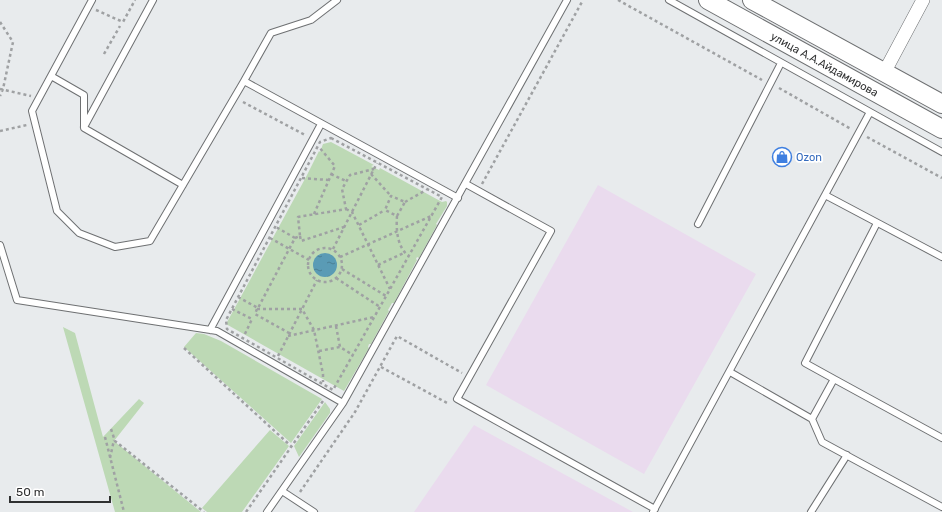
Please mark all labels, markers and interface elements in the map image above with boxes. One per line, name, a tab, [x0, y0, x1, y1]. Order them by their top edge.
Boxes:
street label: улица А.А.Айдамирова	[768, 29, 881, 99]
shop icon: Ozon	[771, 146, 793, 168]
place label: Ozon	[796, 151, 822, 164]
scale bar	[10, 478, 110, 504]
text: 50 m	[16, 485, 44, 499]

